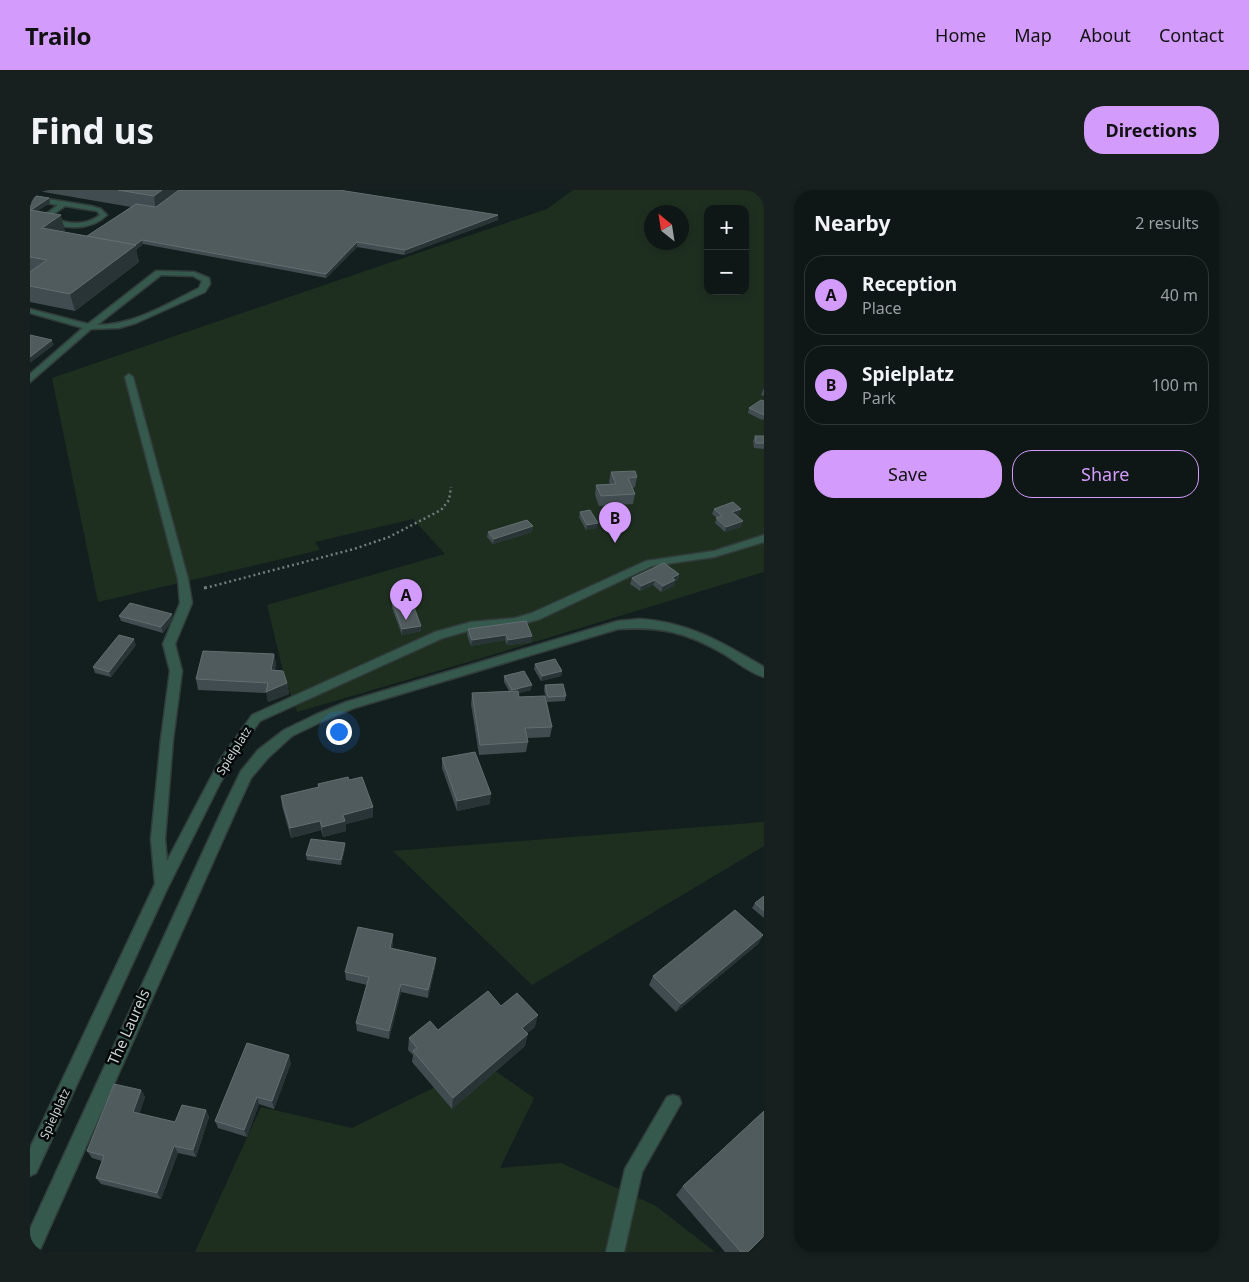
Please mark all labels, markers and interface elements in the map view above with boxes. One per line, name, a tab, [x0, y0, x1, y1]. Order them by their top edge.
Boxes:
text: Trailo	[25, 19, 92, 52]
text: Home	[935, 23, 986, 47]
text: Map	[1014, 23, 1052, 47]
text: About	[1080, 23, 1131, 47]
text: Contact	[1159, 23, 1224, 47]
button: Directions	[1084, 106, 1219, 154]
text: Find us	[30, 107, 154, 154]
north arrow	[644, 205, 689, 250]
map controls	[704, 205, 749, 295]
button: +	[704, 205, 749, 250]
text: Nearby	[814, 209, 890, 237]
text: 2 results	[1135, 212, 1199, 234]
button: −	[704, 250, 749, 295]
text: Reception	[862, 271, 957, 297]
text: A	[825, 284, 837, 306]
text: 40 m	[1161, 284, 1198, 306]
text: Place	[862, 297, 902, 319]
text: Spielplatz	[862, 361, 954, 387]
text: B	[826, 374, 836, 396]
text: 100 m	[1151, 374, 1198, 396]
text: Park	[862, 387, 896, 409]
button: Save	[814, 450, 1002, 498]
button: Share	[1012, 450, 1199, 498]
pin: B	[599, 502, 631, 543]
pin: A	[390, 579, 422, 620]
your location	[326, 719, 352, 745]
street label: Spielplatz	[212, 723, 255, 778]
street label: The Laurels	[102, 986, 154, 1068]
street label: Spielplatz	[35, 1085, 74, 1142]

